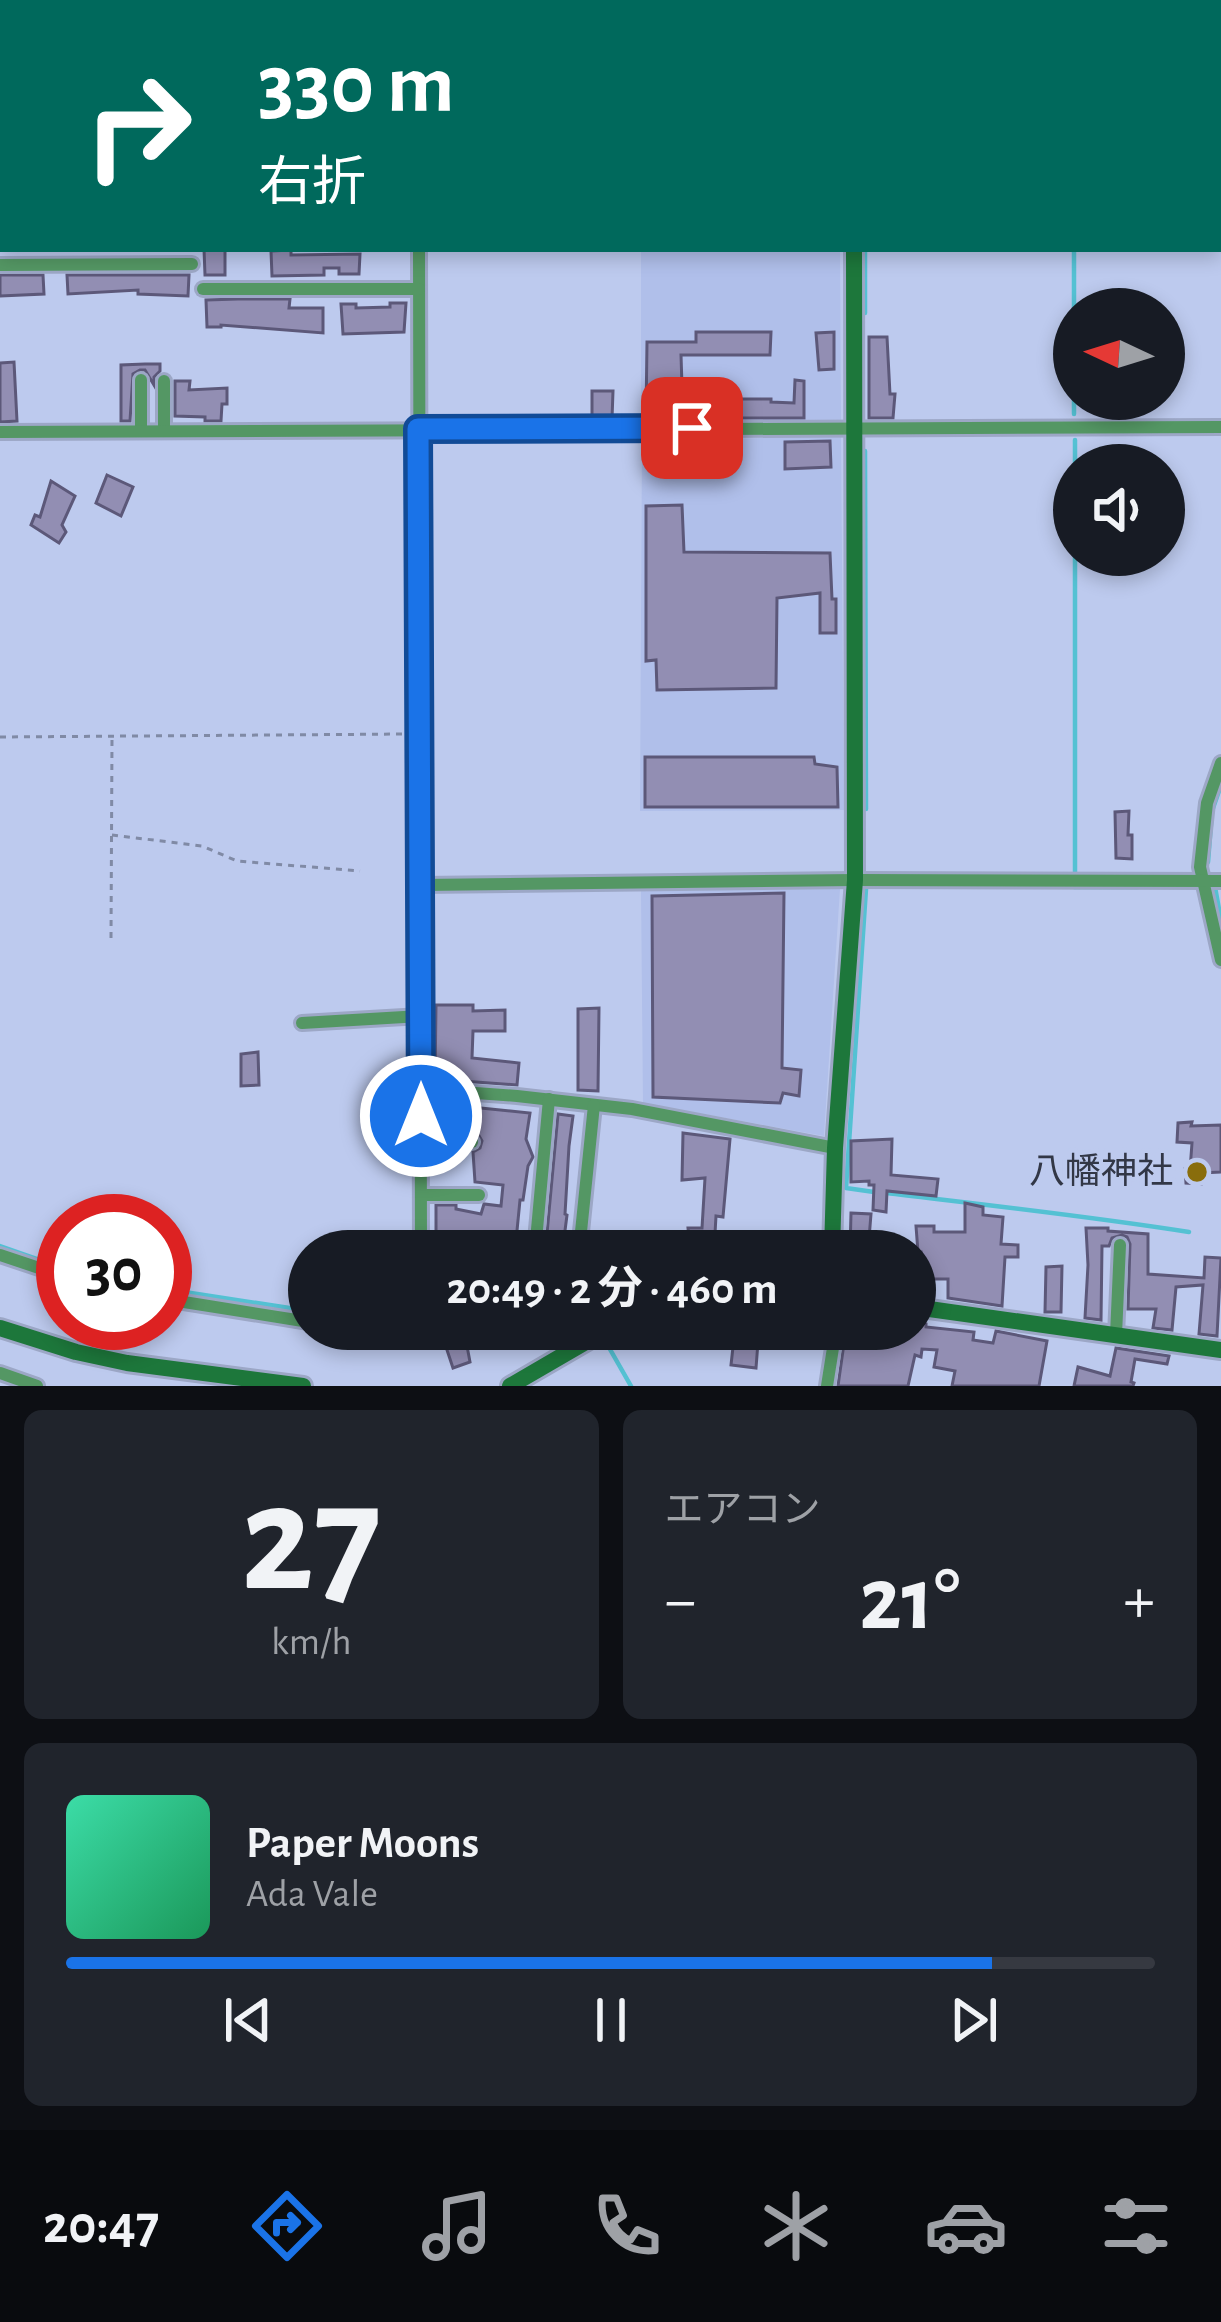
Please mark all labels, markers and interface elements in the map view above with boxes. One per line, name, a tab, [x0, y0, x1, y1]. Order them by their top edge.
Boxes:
text: 330 m	[258, 44, 455, 128]
icon: right	[60, 48, 216, 204]
text: 右折	[258, 157, 366, 211]
north arrow	[1053, 288, 1185, 420]
map controls	[1053, 288, 1185, 576]
pin	[641, 377, 743, 479]
icon: arrive	[659, 395, 725, 461]
button: sound	[1053, 444, 1185, 576]
position arrow	[358, 1053, 484, 1179]
place label: 八幡神社	[1029, 1152, 1173, 1190]
marker: 八幡神社	[1184, 1159, 1210, 1185]
speed limit sign: 30	[36, 1194, 192, 1350]
text: 20:49 · 2 分 · 460 m	[446, 1267, 778, 1312]
text: 27	[241, 1463, 382, 1619]
text: エアコン	[665, 1491, 821, 1530]
text: 21°	[859, 1556, 960, 1646]
text: −	[665, 1568, 696, 1634]
text: +	[1123, 1568, 1155, 1634]
text: km/h	[271, 1623, 351, 1662]
text: Paper Moons	[246, 1821, 479, 1866]
text: Ada Vale	[246, 1875, 378, 1914]
icon: previous	[215, 1987, 281, 2053]
icon: pause	[578, 1987, 644, 2053]
icon: next	[941, 1987, 1007, 2053]
icon: directions	[245, 2184, 329, 2268]
icon: music	[415, 2184, 499, 2268]
icon: phone	[585, 2184, 669, 2268]
icon: climate	[754, 2184, 838, 2268]
icon: car	[924, 2184, 1008, 2268]
icon: filters	[1094, 2184, 1178, 2268]
text: 20:47	[43, 2199, 159, 2253]

